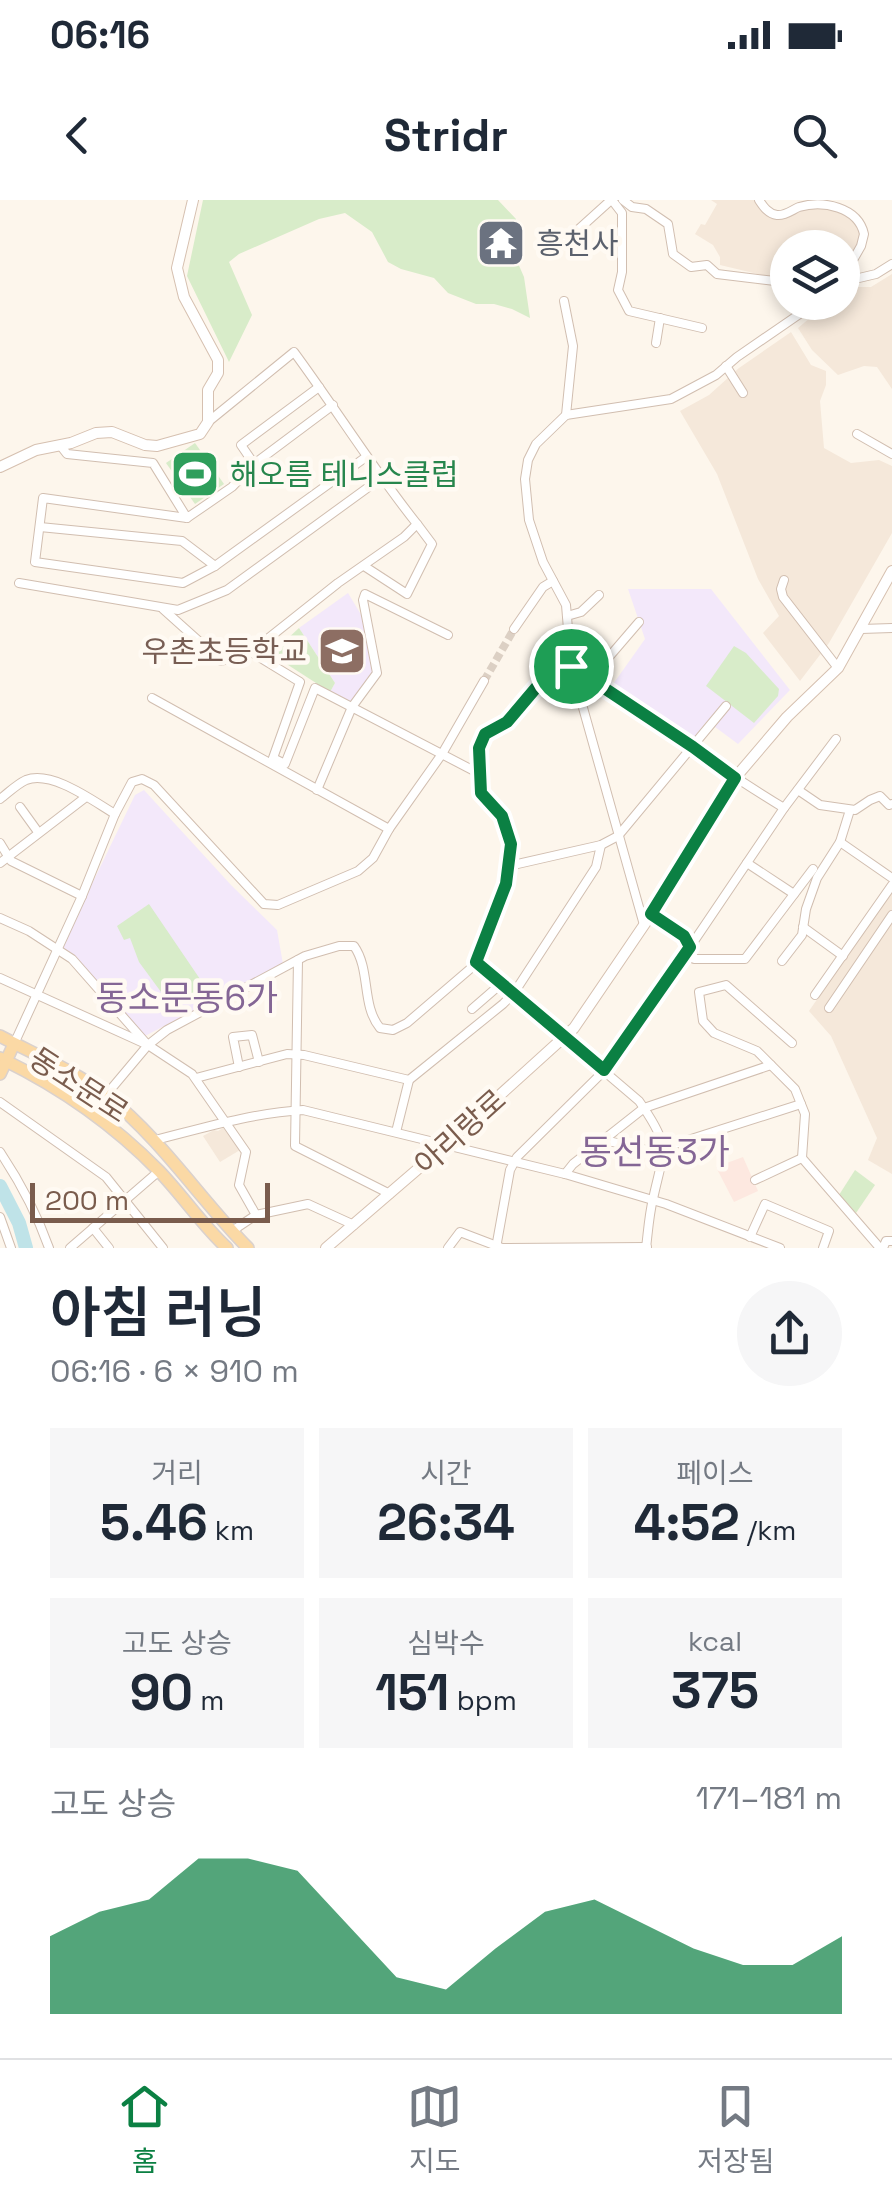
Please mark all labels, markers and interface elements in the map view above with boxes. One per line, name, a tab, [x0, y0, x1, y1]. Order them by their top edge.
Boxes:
text: 06:16	[50, 11, 150, 59]
text: Stridr	[384, 107, 508, 164]
icon: back	[50, 108, 105, 163]
icon: search	[787, 108, 842, 163]
temple icon: 흥천사	[475, 217, 527, 269]
place label: 흥천사	[536, 224, 619, 263]
map controls	[770, 230, 860, 320]
button: layers	[770, 230, 860, 320]
sports icon: 해오름 테니스클럽	[169, 448, 221, 500]
place label: 해오름 테니스클럽	[230, 455, 459, 494]
pin	[529, 624, 614, 709]
school or university icon: 우촌초등학교	[316, 625, 368, 677]
place label: 우촌초등학교	[141, 632, 307, 671]
icon: arrive	[544, 639, 599, 694]
district label: 동소문동6가	[96, 976, 278, 1020]
street label: 동소문로	[22, 1039, 136, 1131]
street label: 아리랑로	[406, 1081, 514, 1183]
district label: 동선동3가	[580, 1130, 730, 1174]
scale bar	[30, 1178, 270, 1223]
text: 200 m	[45, 1182, 129, 1218]
text: 아침 러닝	[50, 1278, 266, 1348]
button: share	[737, 1281, 842, 1386]
text: 06:16 · 6 × 910 m	[50, 1351, 299, 1391]
text: 거리	[151, 1455, 203, 1491]
text: 시간	[420, 1455, 472, 1491]
text: 페이스	[676, 1455, 754, 1491]
text: 5.46	[100, 1491, 208, 1555]
text: 26:34	[377, 1491, 515, 1555]
text: 4:52	[634, 1491, 740, 1555]
text: km	[208, 1512, 254, 1548]
text: /km	[740, 1512, 796, 1548]
text: kcal	[688, 1623, 742, 1659]
text: 고도 상승	[122, 1625, 232, 1661]
text: 심박수	[407, 1625, 485, 1661]
text: 375	[671, 1659, 759, 1723]
text: 90	[130, 1661, 193, 1725]
text: 151	[375, 1661, 449, 1725]
text: m	[193, 1682, 224, 1718]
text: bpm	[449, 1682, 517, 1718]
text: 171–181 m	[696, 1778, 842, 1818]
text: 고도 상승	[50, 1784, 176, 1824]
tab: 홈	[117, 2079, 172, 2179]
tab: 지도	[407, 2079, 462, 2179]
tab: 저장됨	[697, 2079, 775, 2179]

